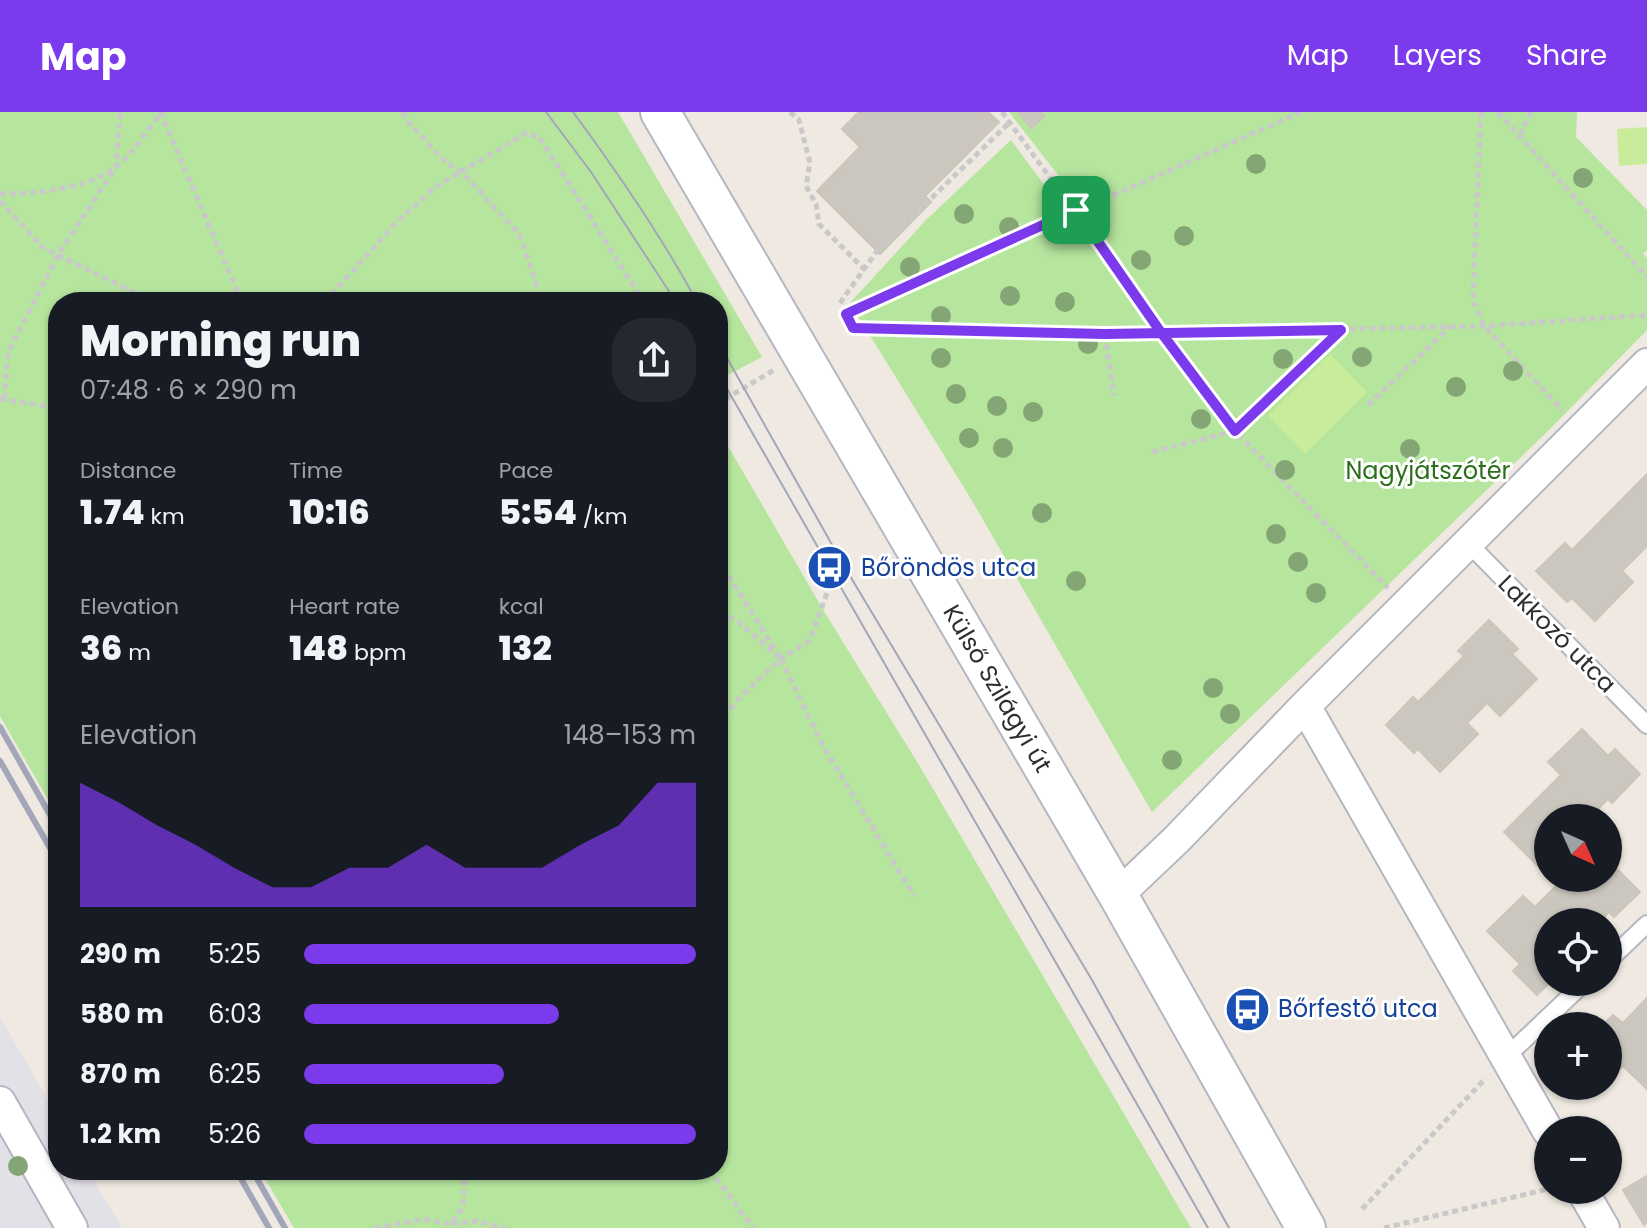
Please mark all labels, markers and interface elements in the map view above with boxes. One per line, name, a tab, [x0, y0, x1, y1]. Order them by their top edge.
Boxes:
text: Map	[40, 30, 127, 83]
text: Map	[1287, 36, 1349, 75]
text: Layers	[1393, 36, 1482, 75]
text: Share	[1526, 36, 1607, 75]
pin	[1042, 176, 1110, 244]
icon: arrive	[1054, 188, 1098, 232]
text: Morning run	[80, 310, 361, 371]
button: share	[612, 318, 696, 402]
text: 07:48 · 6 × 290 m	[80, 372, 297, 408]
park label: Nagyjátszótér	[1345, 454, 1511, 487]
text: Distance	[80, 455, 176, 486]
text: Time	[289, 455, 343, 486]
text: Pace	[499, 455, 553, 486]
text: 1.74	[80, 488, 145, 536]
text: 10:16	[289, 488, 370, 536]
text: 5:54	[499, 488, 577, 536]
text: km	[145, 501, 185, 532]
text: /km	[577, 501, 627, 532]
bus stop icon: Bőröndös utca	[806, 544, 854, 592]
place label: Bőröndös utca	[861, 551, 1036, 584]
street label: Lakkozó utca	[1491, 567, 1624, 700]
text: Elevation	[80, 591, 179, 622]
text: Heart rate	[289, 591, 400, 622]
text: kcal	[499, 591, 544, 622]
street label: Külső Szilágyi út	[936, 598, 1060, 778]
text: 36	[80, 624, 122, 672]
text: 148	[289, 624, 348, 672]
text: 132	[499, 624, 552, 672]
text: m	[122, 637, 151, 668]
text: bpm	[348, 637, 406, 668]
text: Elevation	[80, 717, 197, 753]
text: 148–153 m	[564, 717, 696, 753]
north arrow	[1534, 804, 1622, 892]
map controls	[1534, 804, 1622, 1204]
button: locate	[1534, 908, 1622, 996]
text: 290 m	[80, 936, 161, 972]
text: 5:25	[208, 936, 261, 972]
bus stop icon: Bőrfestő utca	[1223, 985, 1271, 1033]
place label: Bőrfestő utca	[1278, 992, 1438, 1025]
text: 580 m	[80, 996, 164, 1032]
text: 6:03	[208, 996, 262, 1032]
button: +	[1534, 1012, 1622, 1100]
text: 870 m	[80, 1056, 161, 1092]
text: 6:25	[208, 1056, 261, 1092]
text: 1.2 km	[80, 1116, 161, 1152]
text: 5:26	[208, 1116, 261, 1152]
button: −	[1534, 1116, 1622, 1204]

